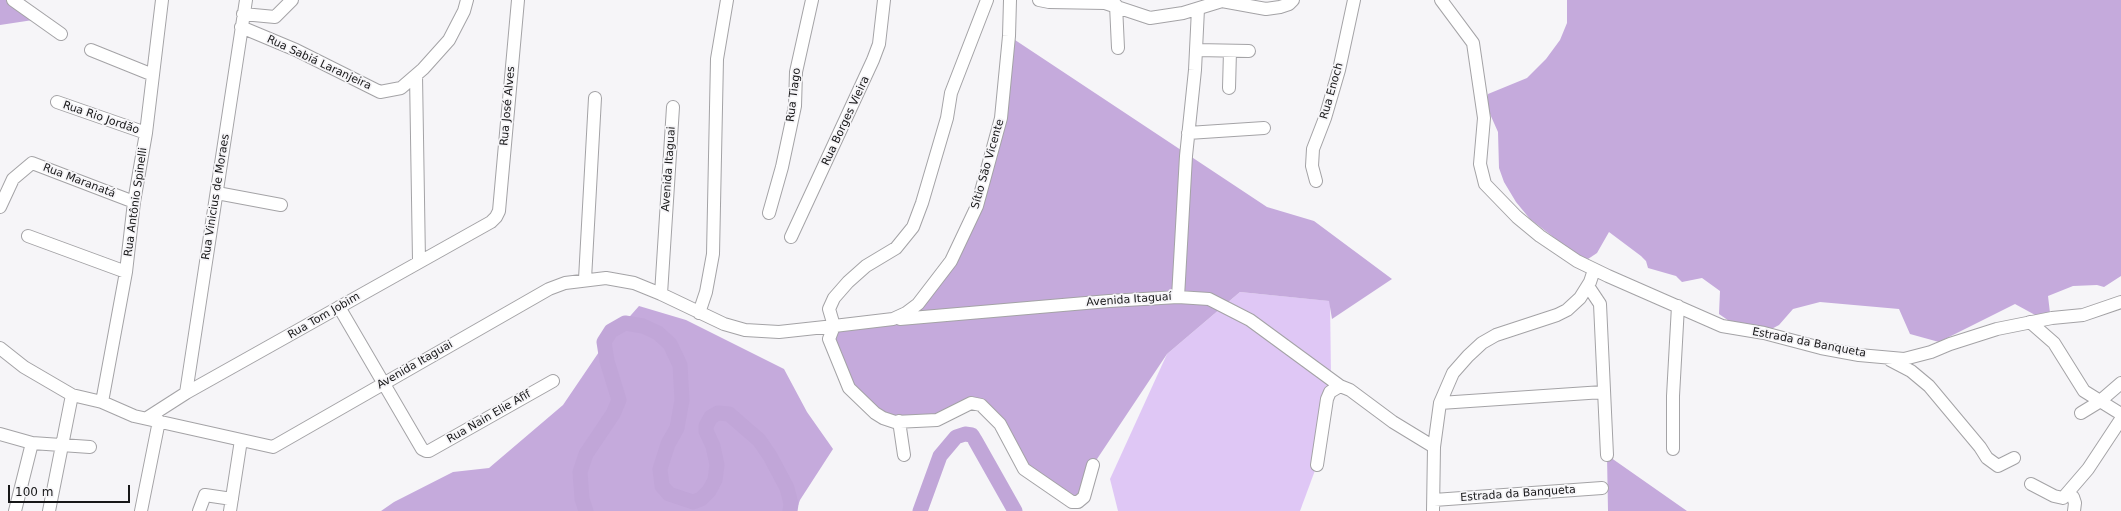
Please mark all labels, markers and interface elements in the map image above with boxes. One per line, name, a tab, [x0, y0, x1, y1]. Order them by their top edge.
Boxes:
street label: Rua Sabiá Laranjeira	[265, 33, 373, 93]
street label: Rua Enoch	[1318, 61, 1346, 121]
street label: Rua José Alves	[498, 66, 518, 146]
street label: Rua Tiago	[784, 67, 804, 123]
street label: Rua Borges Vieira	[819, 74, 873, 168]
street label: Rua Rio Jordão	[61, 99, 141, 137]
street label: Sítio São Vicente	[969, 118, 1007, 210]
street label: Avenida Itaguai	[659, 126, 679, 212]
street label: Rua Vinicius de Moraes	[200, 133, 232, 261]
street label: Rua Antônio Spinelli	[122, 147, 150, 257]
street label: Rua Maranatá	[41, 161, 117, 201]
street label: Rua Tom Jobim	[286, 290, 362, 342]
street label: Avenida Itaguaí	[1086, 290, 1172, 310]
street label: Estrada da Banqueta	[1751, 325, 1867, 361]
street label: Avenida Itaguai	[375, 338, 455, 392]
street label: Rua Nain Elie Afif	[445, 388, 533, 446]
scale bar	[10, 477, 132, 503]
street label: Estrada da Banqueta	[1460, 483, 1576, 505]
text: 100 m	[15, 485, 53, 499]

